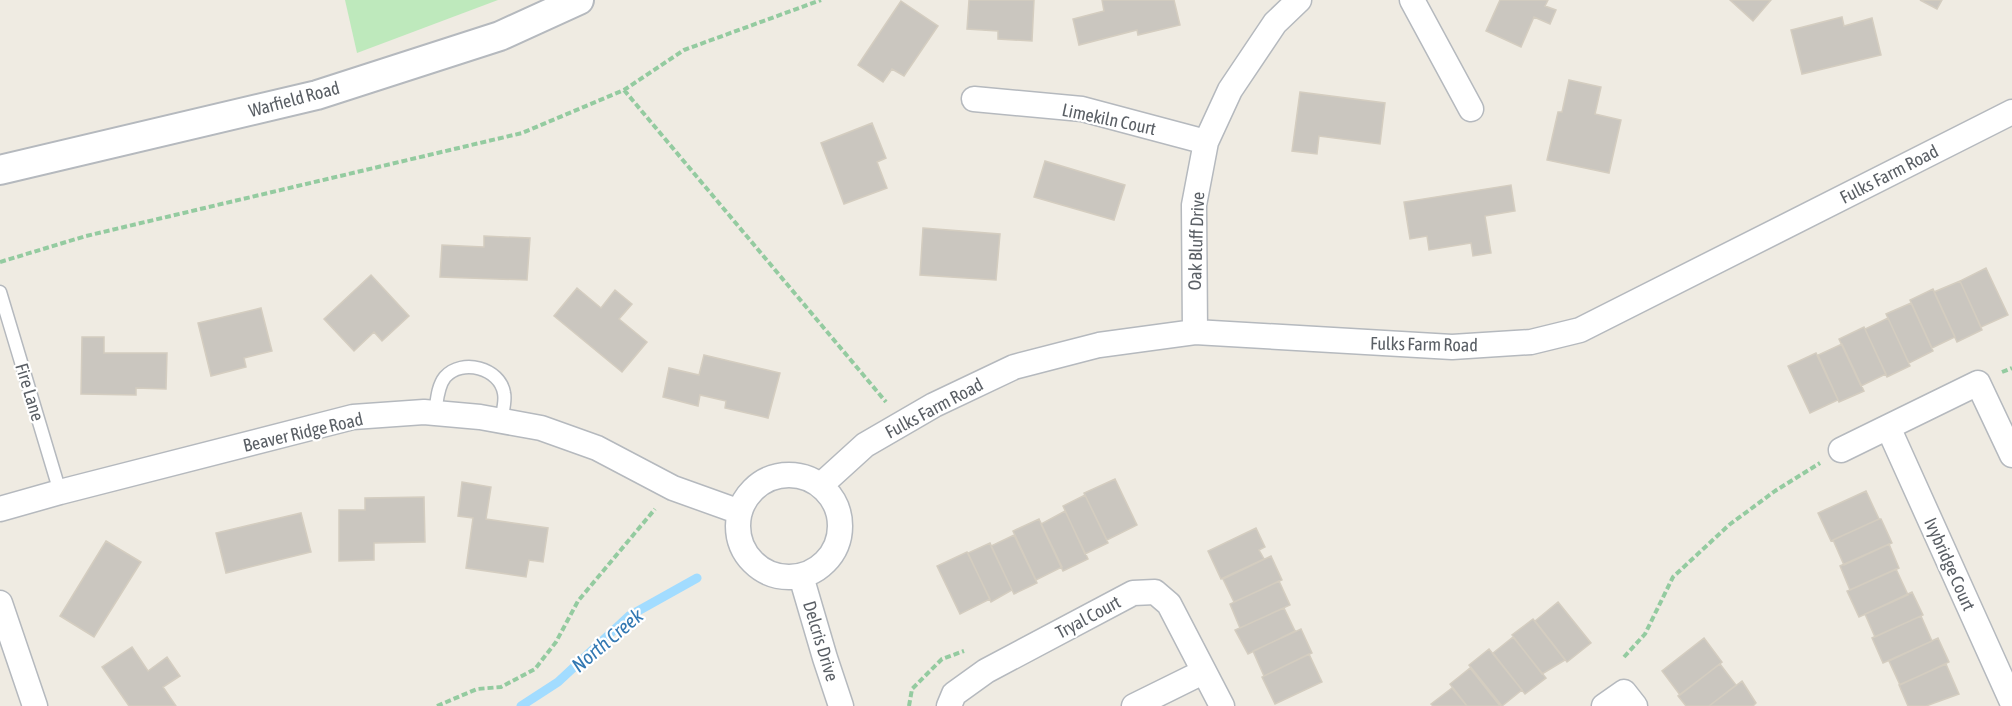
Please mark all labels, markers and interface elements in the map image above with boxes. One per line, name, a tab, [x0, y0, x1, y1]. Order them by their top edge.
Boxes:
street label: Warfield Road	[246, 77, 342, 121]
street label: Limekiln Court	[1060, 99, 1158, 139]
street label: Fulks Farm Road	[1836, 140, 1942, 208]
street label: Oak Bluff Drive	[1184, 191, 1208, 291]
street label: Fulks Farm Road	[1370, 333, 1478, 355]
street label: Fire Lane	[11, 360, 49, 424]
street label: Fulks Farm Road	[882, 373, 986, 443]
street label: Beaver Ridge Road	[241, 408, 365, 456]
street label: Ivybridge Court	[1920, 514, 1980, 614]
street label: Tryal Court	[1052, 591, 1124, 643]
street label: Delcris Drive	[799, 598, 843, 684]
water label: North Creek	[567, 603, 647, 676]

